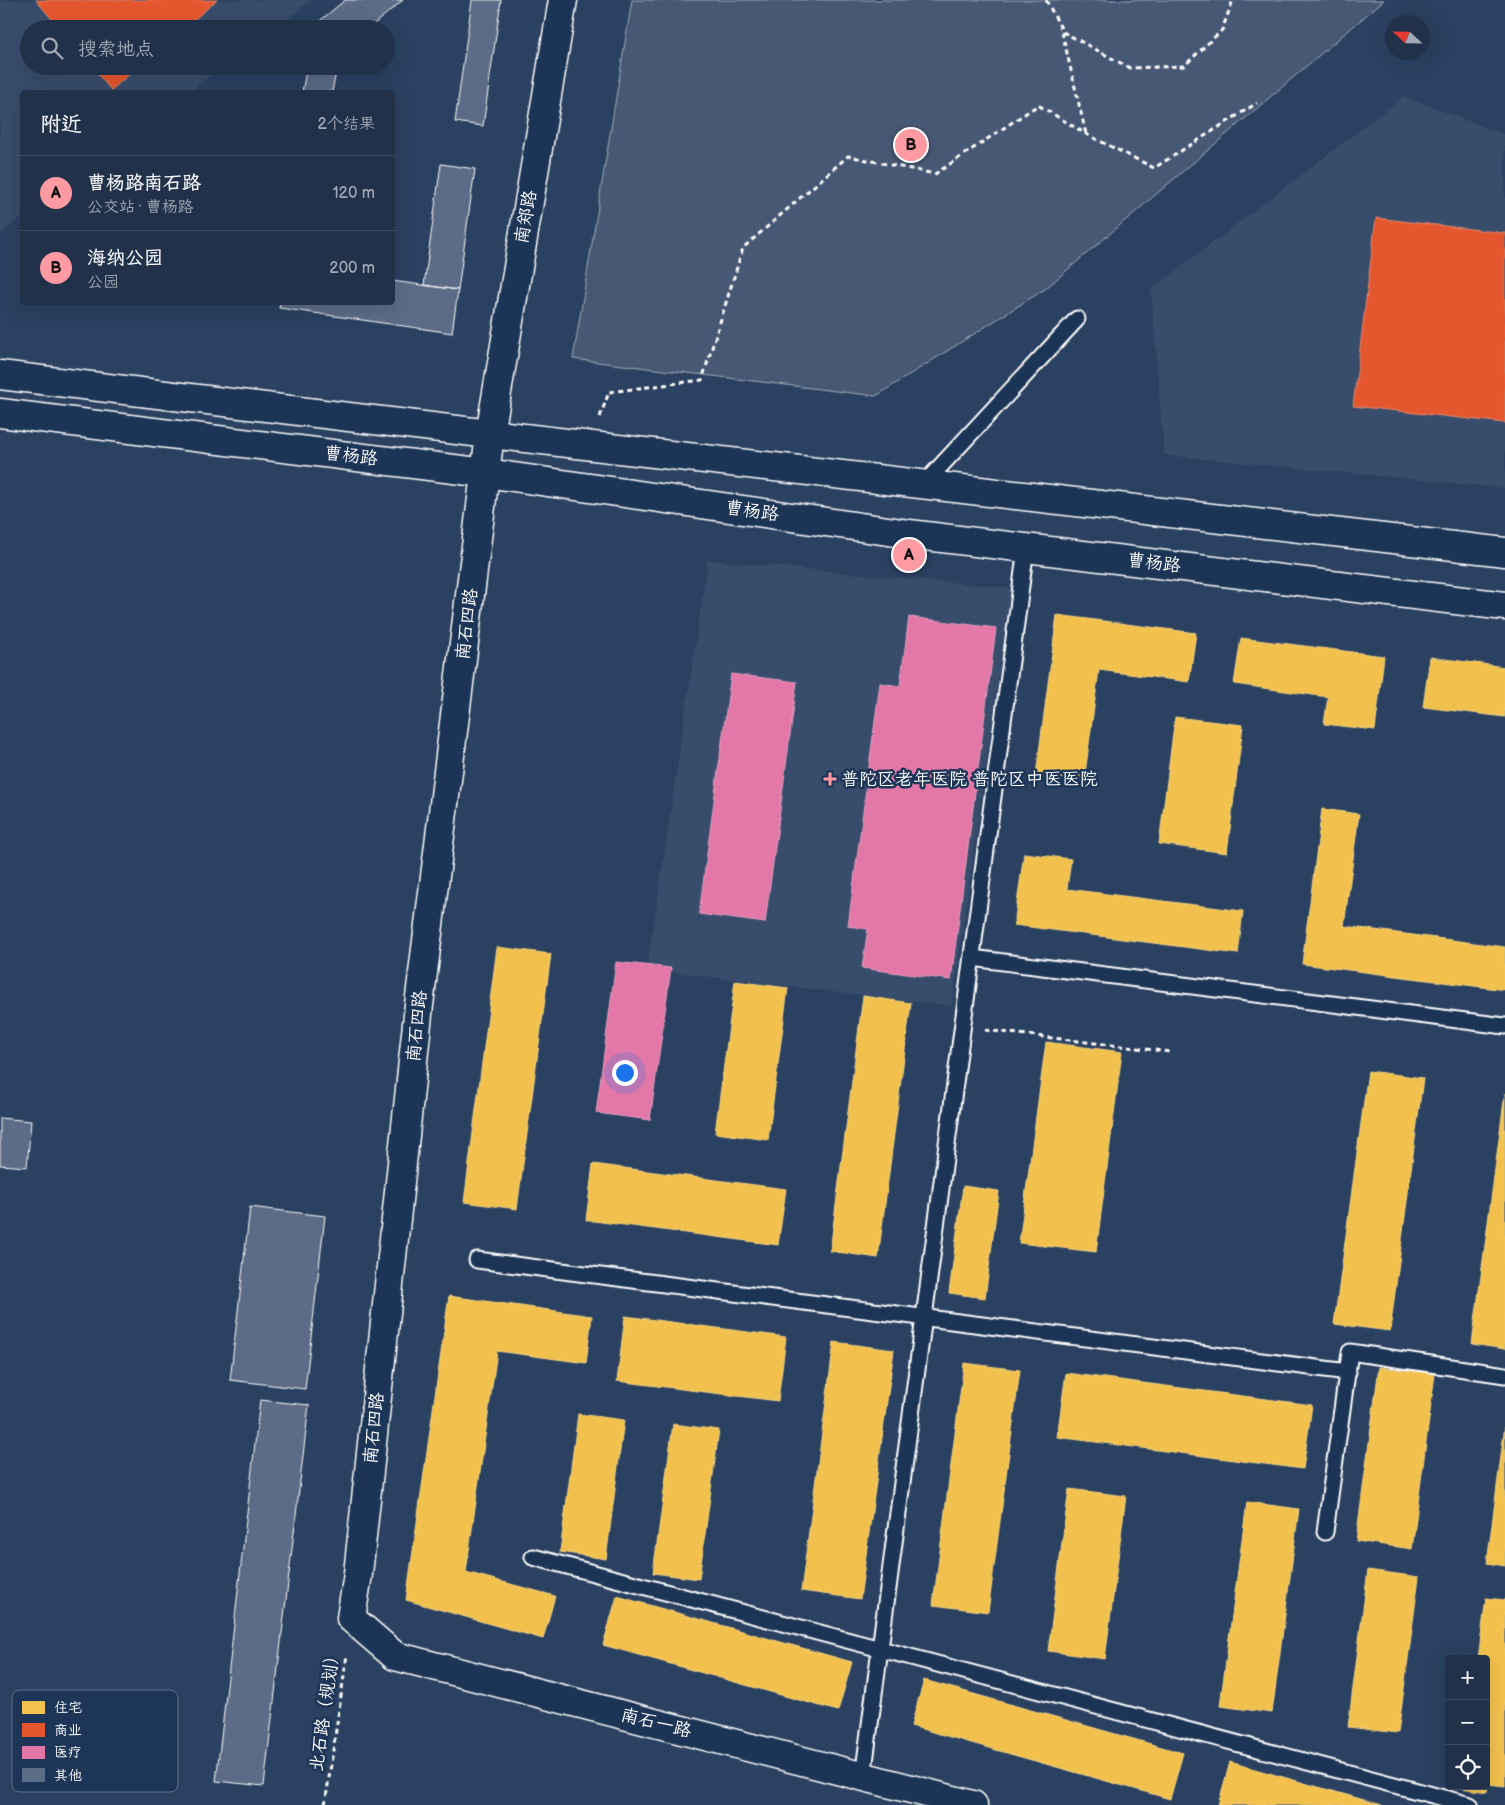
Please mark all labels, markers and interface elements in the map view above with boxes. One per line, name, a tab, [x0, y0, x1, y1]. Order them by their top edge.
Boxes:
north arrow	[1385, 15, 1430, 60]
search box	[20, 20, 395, 75]
icon: search	[38, 34, 66, 62]
text: 搜索地点	[78, 38, 154, 61]
text: 附近	[40, 112, 82, 137]
text: 2个结果	[318, 115, 375, 134]
pin: B	[895, 126, 927, 164]
text: 曹杨路南石路	[87, 172, 201, 195]
text: A	[51, 184, 61, 203]
text: 120 m	[332, 184, 375, 203]
street label: 南郑路	[511, 189, 541, 245]
text: 公交站 · 曹杨路	[87, 198, 193, 217]
text: 海纳公园	[87, 247, 163, 270]
text: B	[50, 259, 62, 278]
text: 200 m	[329, 259, 375, 278]
text: 公园	[87, 273, 119, 292]
street label: 曹杨路	[323, 442, 379, 470]
street label: 曹杨路	[724, 497, 780, 525]
pin: A	[893, 536, 925, 574]
street label: 曹杨路	[1126, 549, 1182, 577]
street label: 南石四路	[452, 587, 482, 661]
place label: 普陀区老年医院 普陀区中医医院	[841, 769, 1098, 790]
marker: 普陀区老年医院 普陀区中医医院	[823, 772, 837, 786]
street label: 南石四路	[403, 989, 431, 1063]
your location	[612, 1060, 638, 1086]
street label: 南石四路	[360, 1391, 388, 1465]
street label: 北石路（规划）	[306, 1645, 344, 1773]
map controls	[1445, 1655, 1490, 1790]
button: +	[1445, 1655, 1490, 1700]
legend	[12, 1690, 178, 1792]
text: 住宅	[54, 1699, 82, 1716]
button: −	[1445, 1700, 1490, 1745]
street label: 南石一路	[619, 1704, 693, 1742]
text: 商业	[54, 1722, 82, 1739]
text: 医疗	[54, 1744, 82, 1761]
button: locate	[1445, 1745, 1490, 1790]
text: 其他	[54, 1767, 82, 1784]

